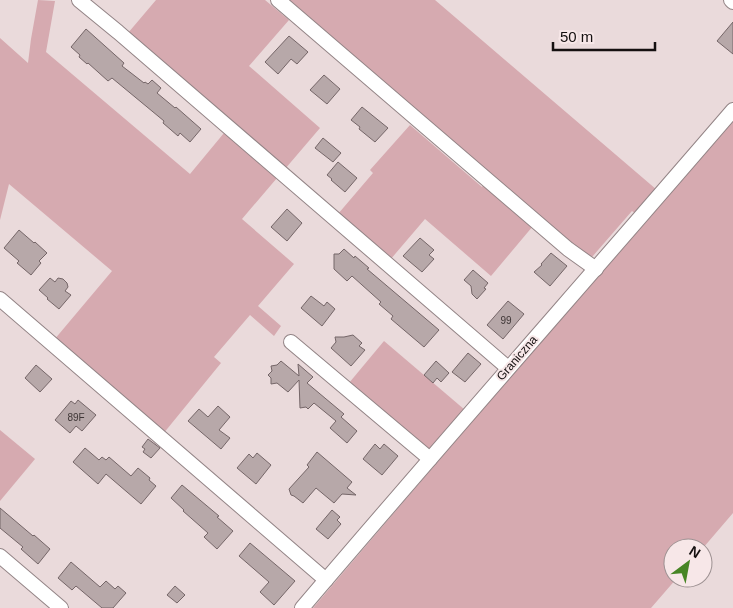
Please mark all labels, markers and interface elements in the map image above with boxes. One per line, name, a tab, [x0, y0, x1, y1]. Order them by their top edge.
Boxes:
scale bar	[553, 20, 656, 52]
text: 50 m	[560, 28, 593, 45]
house number: 99	[500, 315, 512, 326]
street label: Graniczna	[494, 333, 540, 383]
house number: 89F	[67, 412, 85, 423]
north arrow	[663, 538, 713, 588]
text: N	[686, 543, 703, 561]

